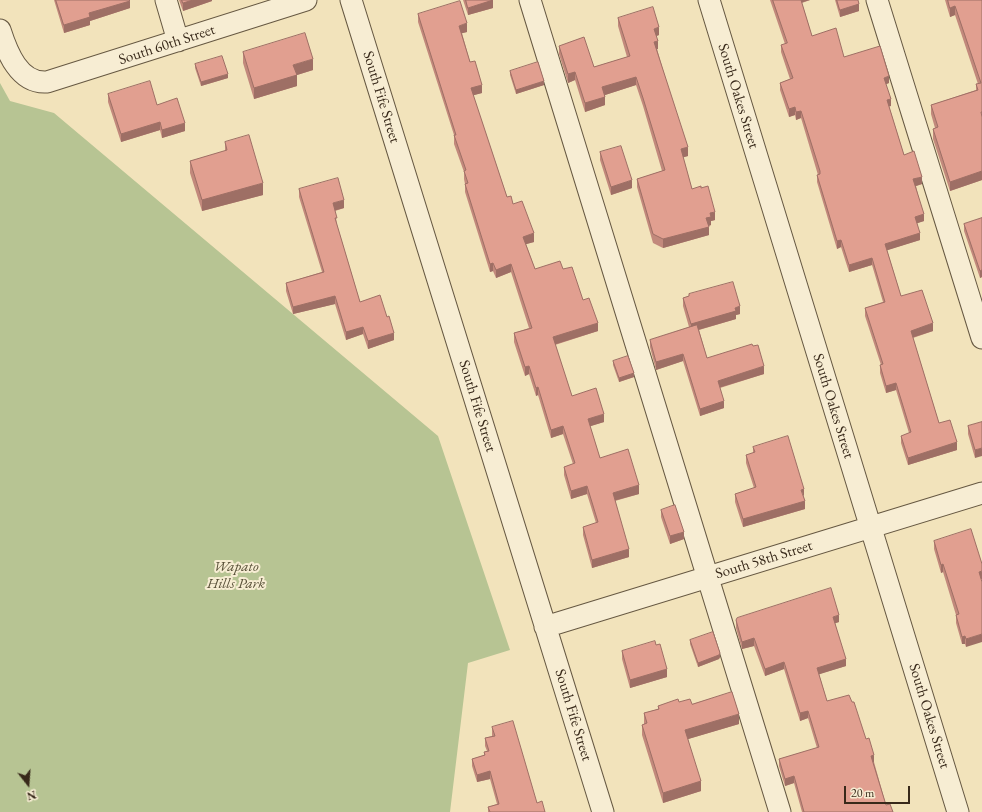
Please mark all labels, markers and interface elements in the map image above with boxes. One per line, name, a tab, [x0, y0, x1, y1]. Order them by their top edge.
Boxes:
street label: South 60th Street	[116, 21, 218, 69]
street label: South Oakes Street	[713, 41, 763, 151]
street label: South Fife Street	[358, 49, 404, 145]
street label: South Oakes Street	[808, 351, 858, 461]
street label: South Fife Street	[454, 358, 500, 454]
street label: South 58th Street	[713, 537, 815, 583]
park label: Wapato Hills Park	[207, 558, 265, 593]
street label: South Oakes Street	[904, 661, 954, 771]
street label: South Fife Street	[550, 667, 596, 763]
north arrow	[8, 764, 48, 804]
scale bar	[846, 778, 912, 804]
text: 20 m	[851, 785, 874, 801]
text: N	[25, 787, 38, 803]

